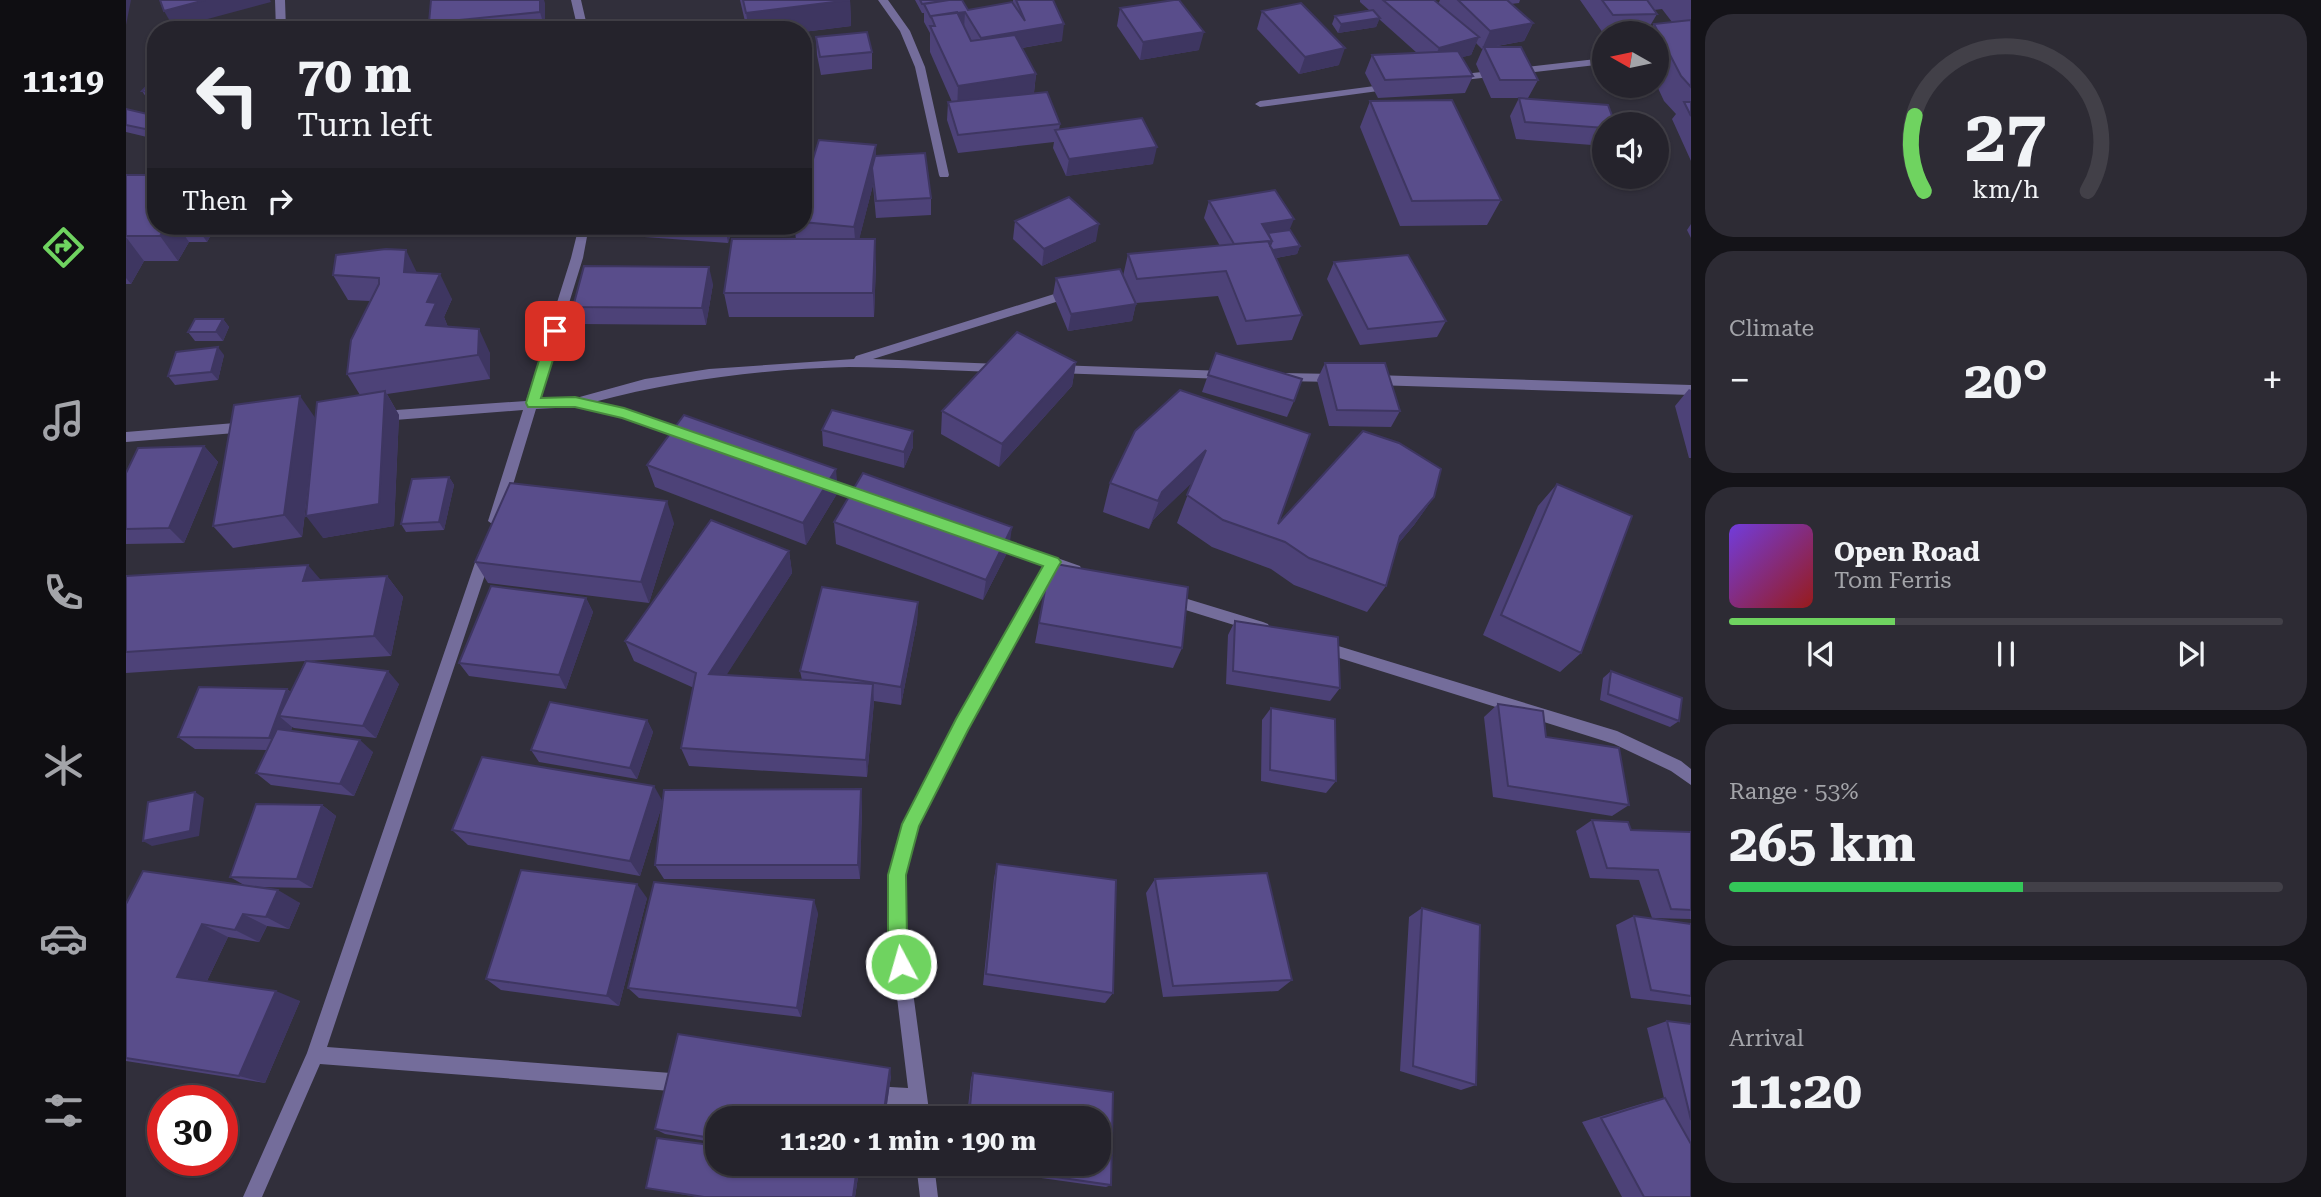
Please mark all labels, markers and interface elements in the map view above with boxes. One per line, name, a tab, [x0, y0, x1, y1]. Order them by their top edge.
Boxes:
north arrow	[1592, 21, 1670, 98]
map controls	[1592, 21, 1669, 189]
text: 70 m	[297, 47, 412, 104]
icon: left	[182, 49, 273, 140]
text: 11:19	[22, 62, 104, 100]
text: 27	[1965, 95, 2047, 180]
text: Turn left	[297, 106, 432, 144]
button: sound	[1592, 112, 1669, 189]
text: km/h	[1973, 175, 2039, 204]
icon: right	[261, 182, 299, 220]
text: Then	[182, 186, 247, 216]
icon: directions	[39, 223, 88, 272]
pin	[525, 301, 585, 361]
icon: arrive	[536, 312, 574, 350]
text: Climate	[1729, 315, 1814, 342]
text: 20°	[1964, 350, 2048, 411]
text: −	[1729, 358, 1750, 402]
text: +	[2262, 358, 2283, 402]
icon: music	[39, 396, 88, 445]
text: Open Road	[1834, 537, 1980, 567]
text: Tom Ferris	[1834, 567, 1951, 594]
icon: phone	[39, 568, 88, 617]
icon: previous	[1802, 635, 1840, 673]
icon: pause	[1987, 635, 2025, 673]
icon: next	[2172, 635, 2210, 673]
icon: climate	[39, 741, 88, 790]
text: Range · 53%	[1729, 778, 1858, 805]
text: 265 km	[1729, 813, 1916, 874]
icon: car	[39, 914, 88, 963]
position arrow	[864, 927, 938, 1001]
text: Arrival	[1729, 1025, 1804, 1052]
text: 11:20	[1729, 1060, 1862, 1121]
speed limit sign: 30	[147, 1085, 238, 1176]
icon: filters	[39, 1086, 88, 1135]
text: 11:20 · 1 min · 190 m	[780, 1126, 1036, 1156]

